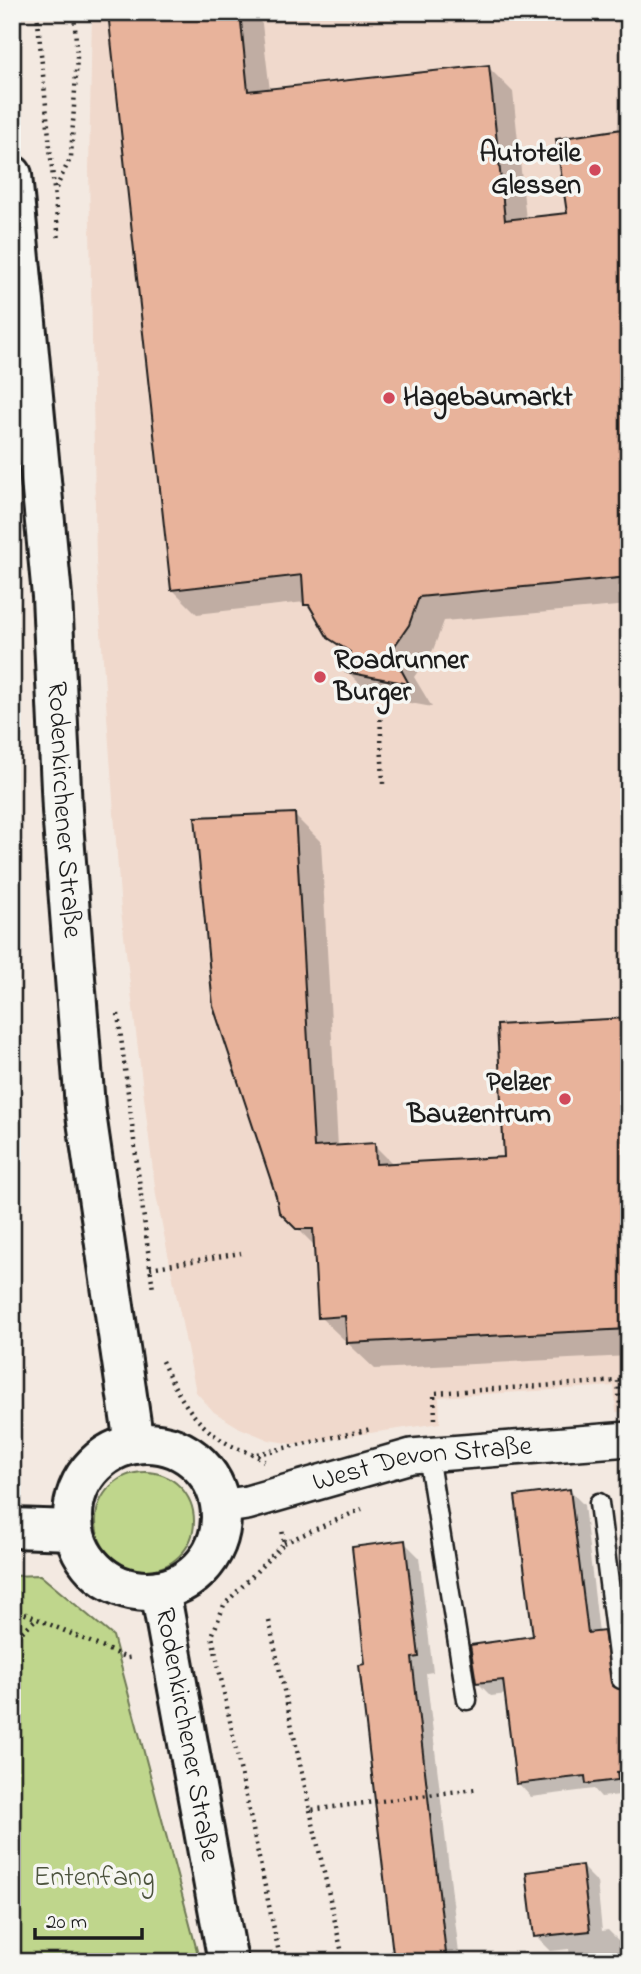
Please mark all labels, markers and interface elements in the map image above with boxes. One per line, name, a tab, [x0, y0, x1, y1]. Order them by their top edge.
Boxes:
place label: Autoteile Glessen	[480, 134, 582, 207]
marker: Autoteile Glessen	[587, 162, 603, 178]
place label: Hagebaumarkt	[403, 378, 573, 420]
marker: Hagebaumarkt	[381, 390, 397, 406]
place label: Roadrunner Burger	[332, 641, 470, 715]
marker: Roadrunner Burger	[312, 669, 328, 685]
street label: Rodenkirchener Straße	[36, 681, 92, 940]
place label: Pelzer Bauzentrum	[405, 1063, 552, 1136]
marker: Pelzer Bauzentrum	[557, 1091, 573, 1107]
street label: West Devon Straße	[308, 1426, 534, 1504]
street label: Rodenkirchener Straße	[143, 1605, 230, 1865]
park label: Entenfang	[33, 1858, 155, 1899]
scale bar	[35, 1897, 142, 1941]
text: 20 m	[46, 1908, 87, 1938]

